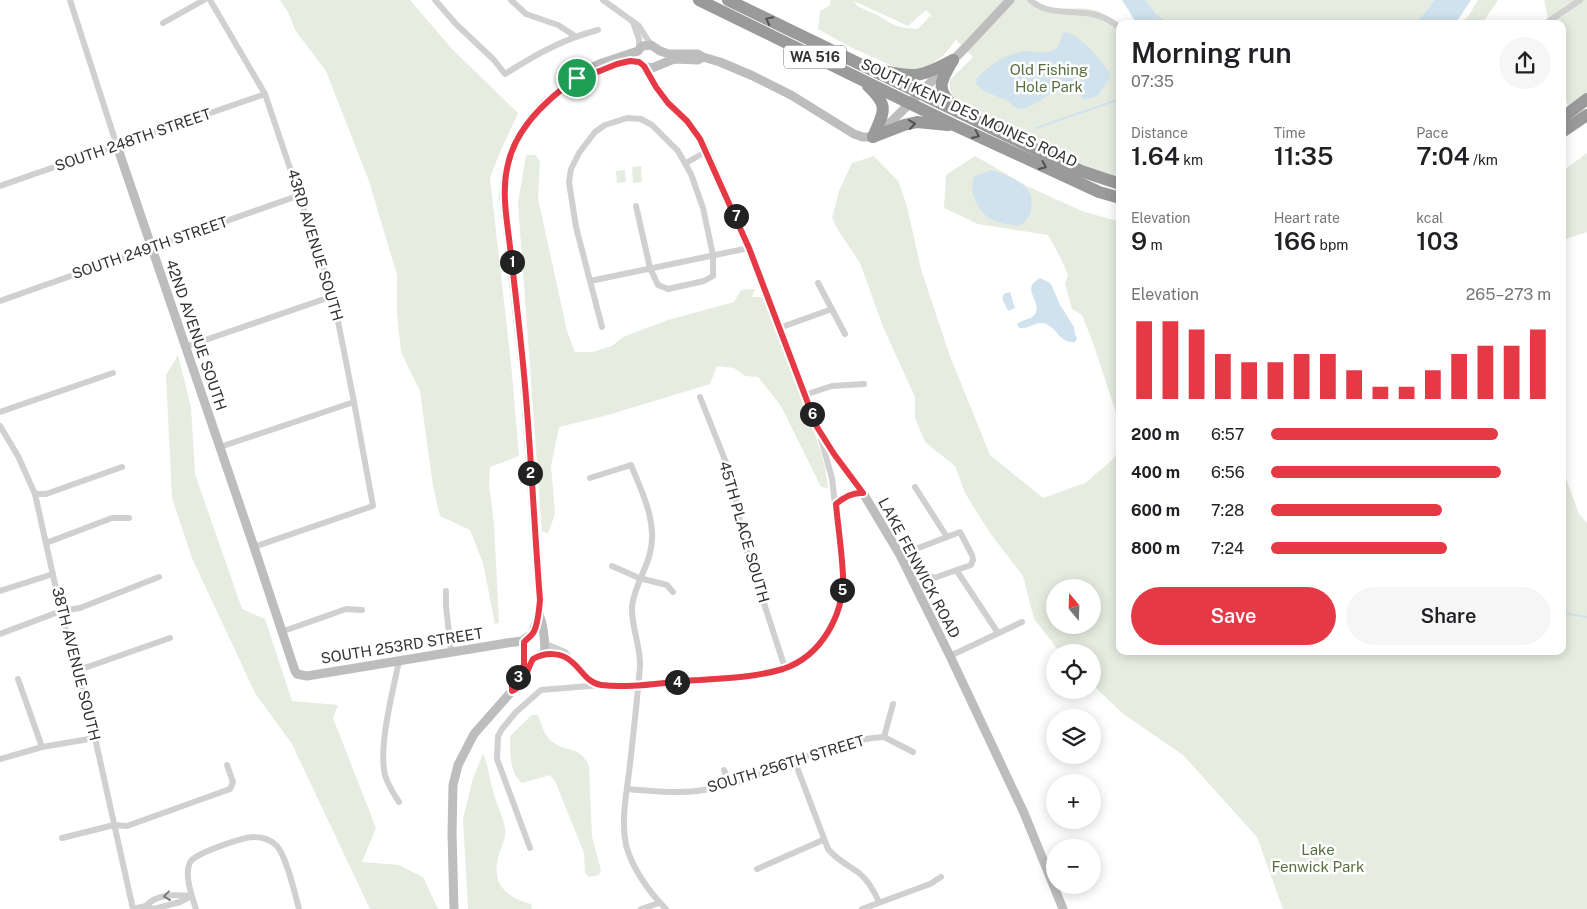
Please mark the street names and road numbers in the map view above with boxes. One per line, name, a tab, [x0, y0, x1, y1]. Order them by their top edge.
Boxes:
road number: WA 516	[784, 46, 846, 68]
street label: SOUTH KENT DES MOINES ROAD	[858, 55, 1080, 170]
street label: SOUTH 248TH STREET	[53, 105, 213, 174]
street label: 43RD AVENUE SOUTH	[284, 167, 347, 323]
street label: SOUTH 249TH STREET	[70, 213, 230, 282]
street label: 42ND AVENUE SOUTH	[163, 257, 230, 412]
street label: 45TH PLACE SOUTH	[716, 459, 773, 605]
street label: LAKE FENWICK ROAD	[875, 495, 964, 641]
street label: 38TH AVENUE SOUTH	[49, 585, 104, 742]
street label: SOUTH 253RD STREET	[320, 624, 484, 667]
street label: SOUTH 256TH STREET	[705, 731, 867, 796]

